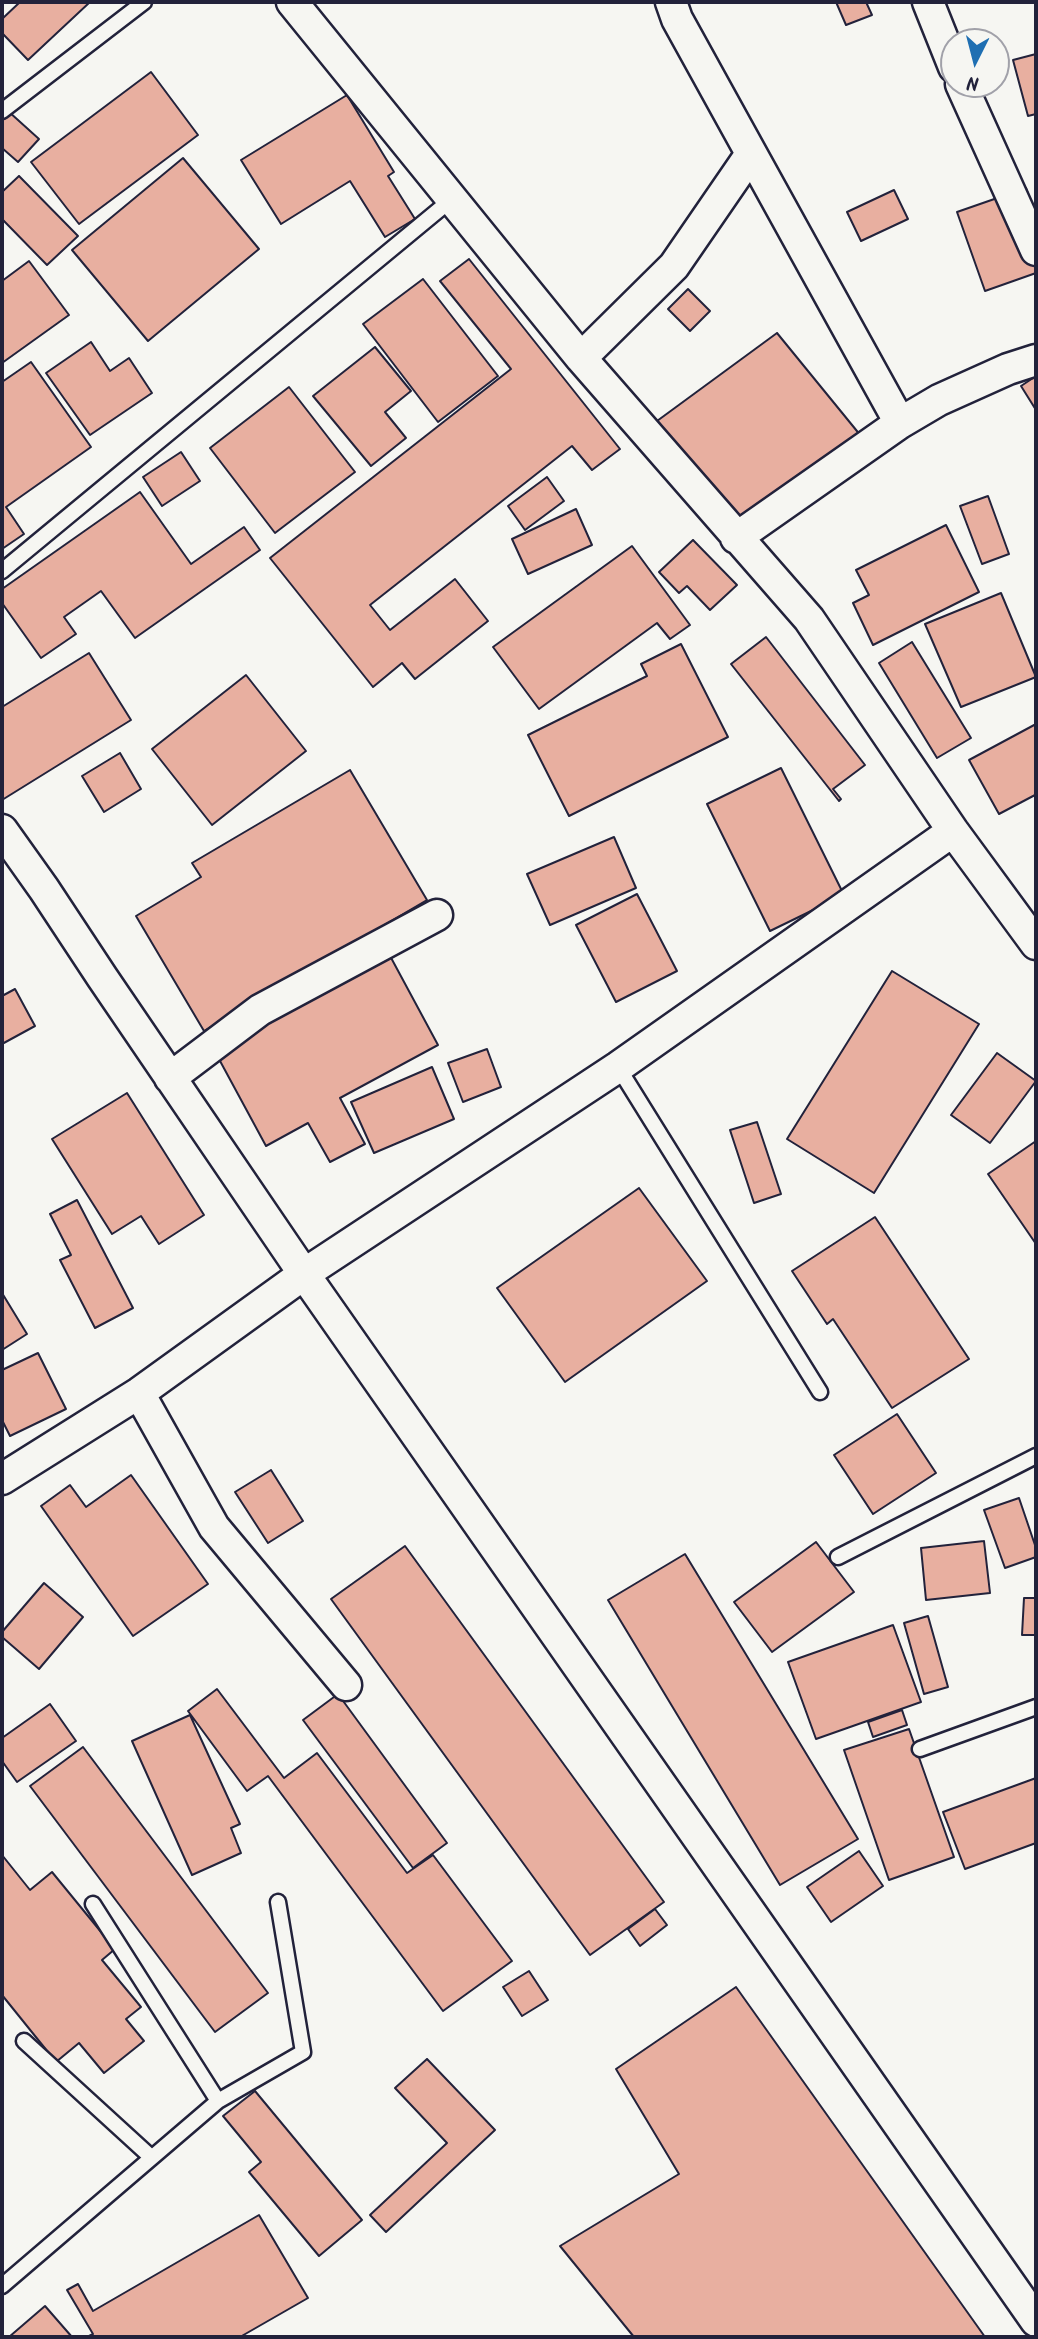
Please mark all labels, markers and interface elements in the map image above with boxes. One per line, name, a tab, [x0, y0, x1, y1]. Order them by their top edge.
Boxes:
north arrow	[940, 28, 1010, 98]
text: N	[965, 66, 981, 97]

